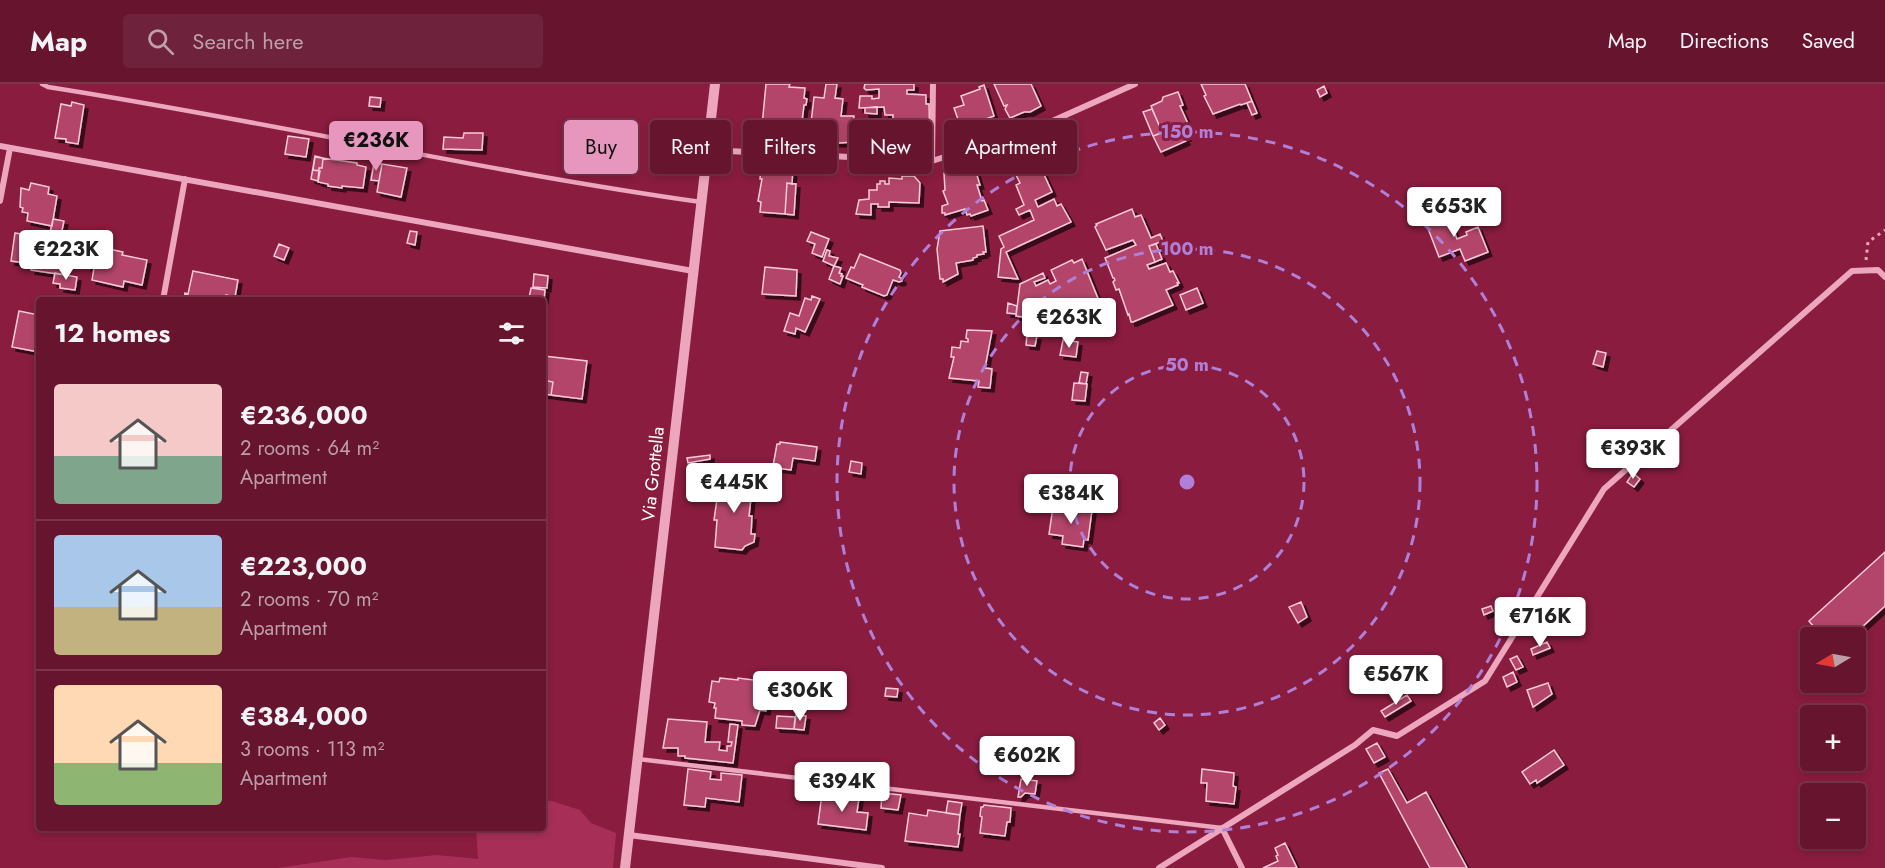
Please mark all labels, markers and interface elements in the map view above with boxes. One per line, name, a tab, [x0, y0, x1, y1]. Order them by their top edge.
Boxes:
search box	[123, 14, 543, 68]
text: Map	[30, 21, 87, 62]
icon: search	[144, 25, 177, 58]
text: Search here	[192, 25, 304, 57]
text: Map	[1608, 26, 1647, 56]
text: Directions	[1680, 26, 1769, 56]
text: Saved	[1802, 26, 1855, 56]
text: 150 m	[1161, 119, 1213, 145]
chip: Buy	[564, 120, 638, 174]
chip: Rent	[650, 120, 731, 174]
chip: Filters	[743, 120, 837, 174]
chip: New	[849, 120, 932, 174]
chip: Apartment	[944, 120, 1077, 174]
pin: €236K	[334, 121, 418, 172]
text: €236K	[343, 126, 409, 155]
pin: €653K	[1412, 187, 1496, 238]
text: €653K	[1421, 192, 1487, 221]
pin: €223K	[24, 230, 108, 281]
text: €223K	[33, 235, 99, 264]
text: 100 m	[1160, 236, 1214, 262]
pin: €263K	[1027, 298, 1111, 349]
text: €263K	[1036, 303, 1102, 332]
text: 12 homes	[54, 314, 170, 352]
icon: filters	[495, 317, 528, 350]
text: 50 m	[1165, 352, 1209, 378]
text: €236,000	[240, 396, 368, 434]
icon: home	[102, 408, 174, 480]
street label: Via Grottella	[635, 425, 671, 523]
pin: €393K	[1591, 429, 1675, 480]
text: 2 rooms · 64 m²	[240, 434, 379, 463]
text: €393K	[1600, 434, 1666, 463]
text: Apartment	[240, 463, 327, 492]
pin: €445K	[692, 463, 776, 514]
text: €445K	[700, 468, 768, 497]
centre of rings	[1177, 472, 1197, 492]
pin: €384K	[1029, 474, 1113, 525]
text: €384K	[1038, 479, 1104, 508]
text: €223,000	[240, 547, 367, 585]
icon: home	[102, 559, 174, 631]
text: 2 rooms · 70 m²	[240, 585, 378, 614]
pin: €716K	[1498, 597, 1582, 648]
text: €716K	[1509, 602, 1571, 631]
text: Apartment	[240, 614, 327, 643]
north arrow	[1800, 627, 1866, 693]
map controls	[1800, 627, 1866, 849]
pin: €567K	[1354, 655, 1438, 706]
text: €567K	[1363, 660, 1429, 689]
pin: €306K	[758, 671, 842, 722]
text: €306K	[767, 676, 833, 705]
text: €384,000	[240, 697, 368, 735]
button: +	[1800, 705, 1866, 771]
icon: home	[102, 709, 174, 781]
text: 3 rooms · 113 m²	[240, 735, 384, 764]
pin: €602K	[985, 736, 1069, 787]
text: €602K	[994, 741, 1060, 770]
pin: €394K	[800, 762, 884, 813]
text: Apartment	[240, 764, 327, 793]
text: €394K	[809, 767, 875, 796]
button: −	[1800, 783, 1866, 849]

